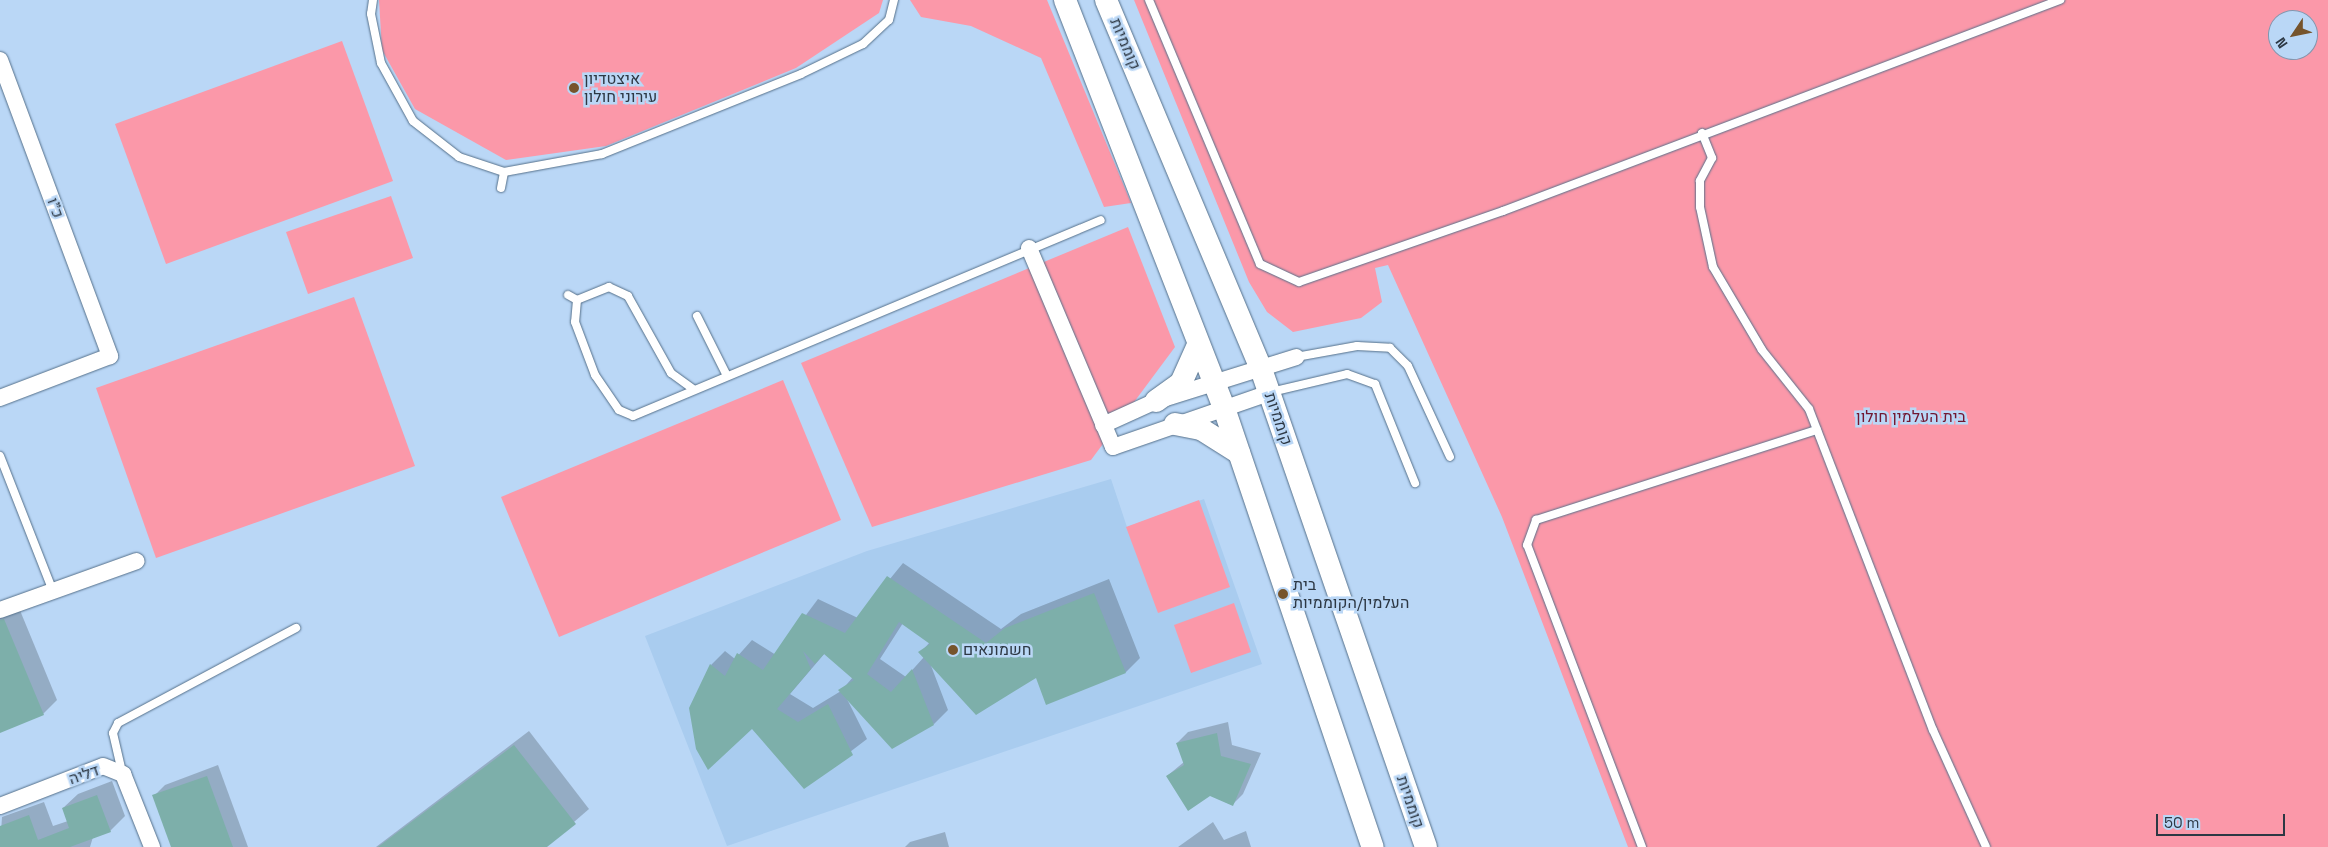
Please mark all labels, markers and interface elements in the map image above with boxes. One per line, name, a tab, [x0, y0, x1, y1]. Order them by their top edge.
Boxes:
north arrow	[2268, 10, 2318, 60]
street label: קוממיות	[1106, 15, 1144, 73]
text: N	[2271, 34, 2291, 52]
place label: איצטדיון עירוני חולון	[584, 69, 657, 107]
marker: איצטדיון עירוני חולון	[568, 82, 580, 94]
street label: כ"ו	[43, 195, 67, 221]
street label: קוממיות	[1260, 390, 1296, 448]
park label: בית העלמין חולון	[1856, 407, 1966, 427]
place label: בית העלמין/הקוממיות	[1293, 575, 1409, 613]
marker: בית העלמין/הקוממיות	[1277, 588, 1289, 600]
place label: חשמונאים	[963, 640, 1031, 660]
marker: חשמונאים	[947, 644, 959, 656]
street label: דליה	[66, 761, 102, 789]
street label: קוממיות	[1392, 773, 1428, 831]
scale bar	[2158, 804, 2287, 836]
text: 50 m	[2164, 813, 2199, 832]

